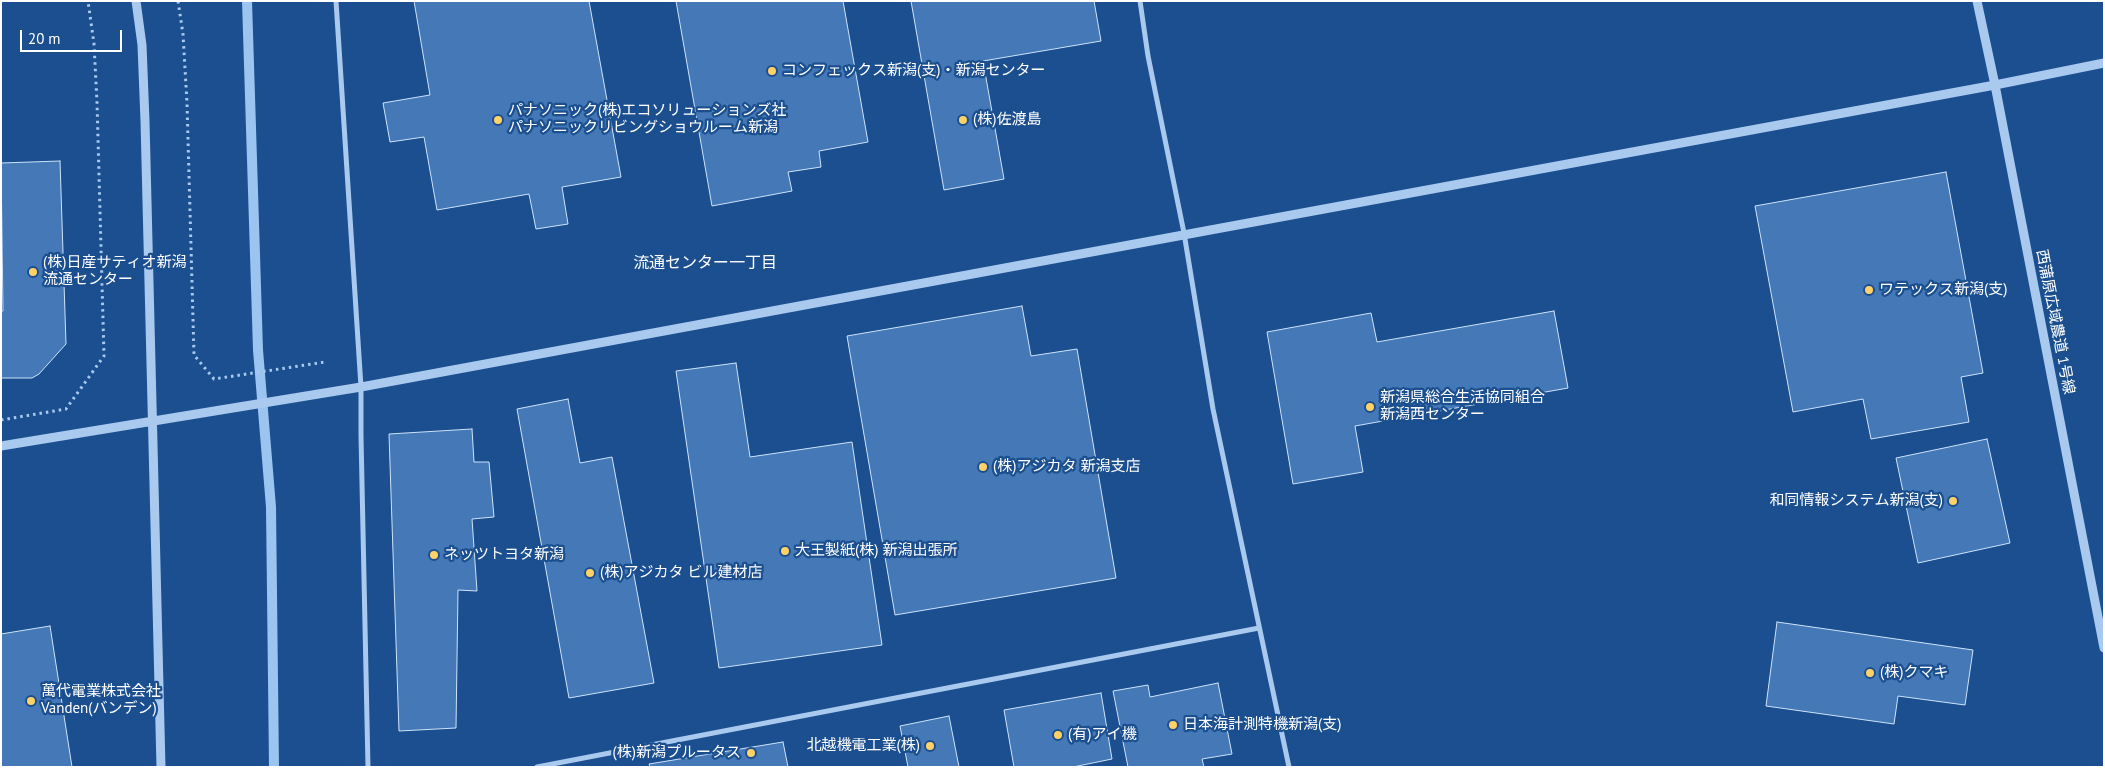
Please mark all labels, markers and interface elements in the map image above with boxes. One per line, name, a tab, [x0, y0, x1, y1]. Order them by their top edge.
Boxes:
scale bar	[22, 20, 125, 52]
text: 20 m	[28, 29, 61, 48]
place label: コンフェックス新潟(支)・新潟センター	[782, 62, 1045, 80]
marker: コンフェックス新潟(支)・新潟センター	[766, 65, 778, 77]
place label: パナソニック(株)エコソリューションズ社 パナソニックリビングショウルーム新潟	[508, 102, 786, 137]
place label: (株)佐渡島	[973, 111, 1041, 129]
marker: パナソニック(株)エコソリューションズ社 パナソニックリビングショウルーム新潟	[492, 114, 504, 126]
marker: (株)佐渡島	[957, 114, 969, 126]
street label: 西蒲原広域農道 1号線	[2032, 248, 2078, 396]
district label: 流通センター一丁目	[633, 253, 777, 273]
place label: (株)日産サティオ新潟 流通センター	[43, 254, 186, 289]
marker: (株)日産サティオ新潟 流通センター	[27, 266, 39, 278]
place label: ワテックス新潟(支)	[1879, 281, 2007, 299]
marker: ワテックス新潟(支)	[1863, 284, 1875, 296]
place label: 新潟県総合生活協同組合 新潟西センター	[1380, 389, 1545, 424]
marker: 新潟県総合生活協同組合 新潟西センター	[1364, 401, 1376, 413]
place label: (株)アジカタ 新潟支店	[993, 458, 1140, 476]
marker: (株)アジカタ 新潟支店	[977, 461, 989, 473]
place label: 和同情報システム新潟(支)	[1770, 492, 1943, 510]
marker: 和同情報システム新潟(支)	[1947, 495, 1959, 507]
place label: 大王製紙(株) 新潟出張所	[795, 542, 957, 560]
marker: 大王製紙(株) 新潟出張所	[779, 545, 791, 557]
place label: ネッツトヨタ新潟	[444, 546, 564, 564]
marker: ネッツトヨタ新潟	[428, 549, 440, 561]
place label: (株)アジカタ ビル建材店	[600, 564, 762, 582]
marker: (株)アジカタ ビル建材店	[584, 567, 596, 579]
place label: (株)クマキ	[1880, 664, 1948, 682]
marker: (株)クマキ	[1864, 667, 1876, 679]
place label: 萬代電業株式会社 Vanden(バンデン)	[41, 683, 161, 718]
marker: 萬代電業株式会社 Vanden(バンデン)	[25, 695, 37, 707]
place label: 日本海計測特機新潟(支)	[1183, 716, 1341, 734]
marker: 日本海計測特機新潟(支)	[1167, 719, 1179, 731]
place label: (有)アイ機	[1068, 726, 1136, 744]
marker: (有)アイ機	[1052, 729, 1064, 741]
place label: 北越機電工業(株)	[807, 737, 920, 755]
marker: 北越機電工業(株)	[924, 740, 936, 752]
place label: (株)新潟プルータス	[613, 744, 741, 762]
marker: (株)新潟プルータス	[745, 747, 757, 759]

